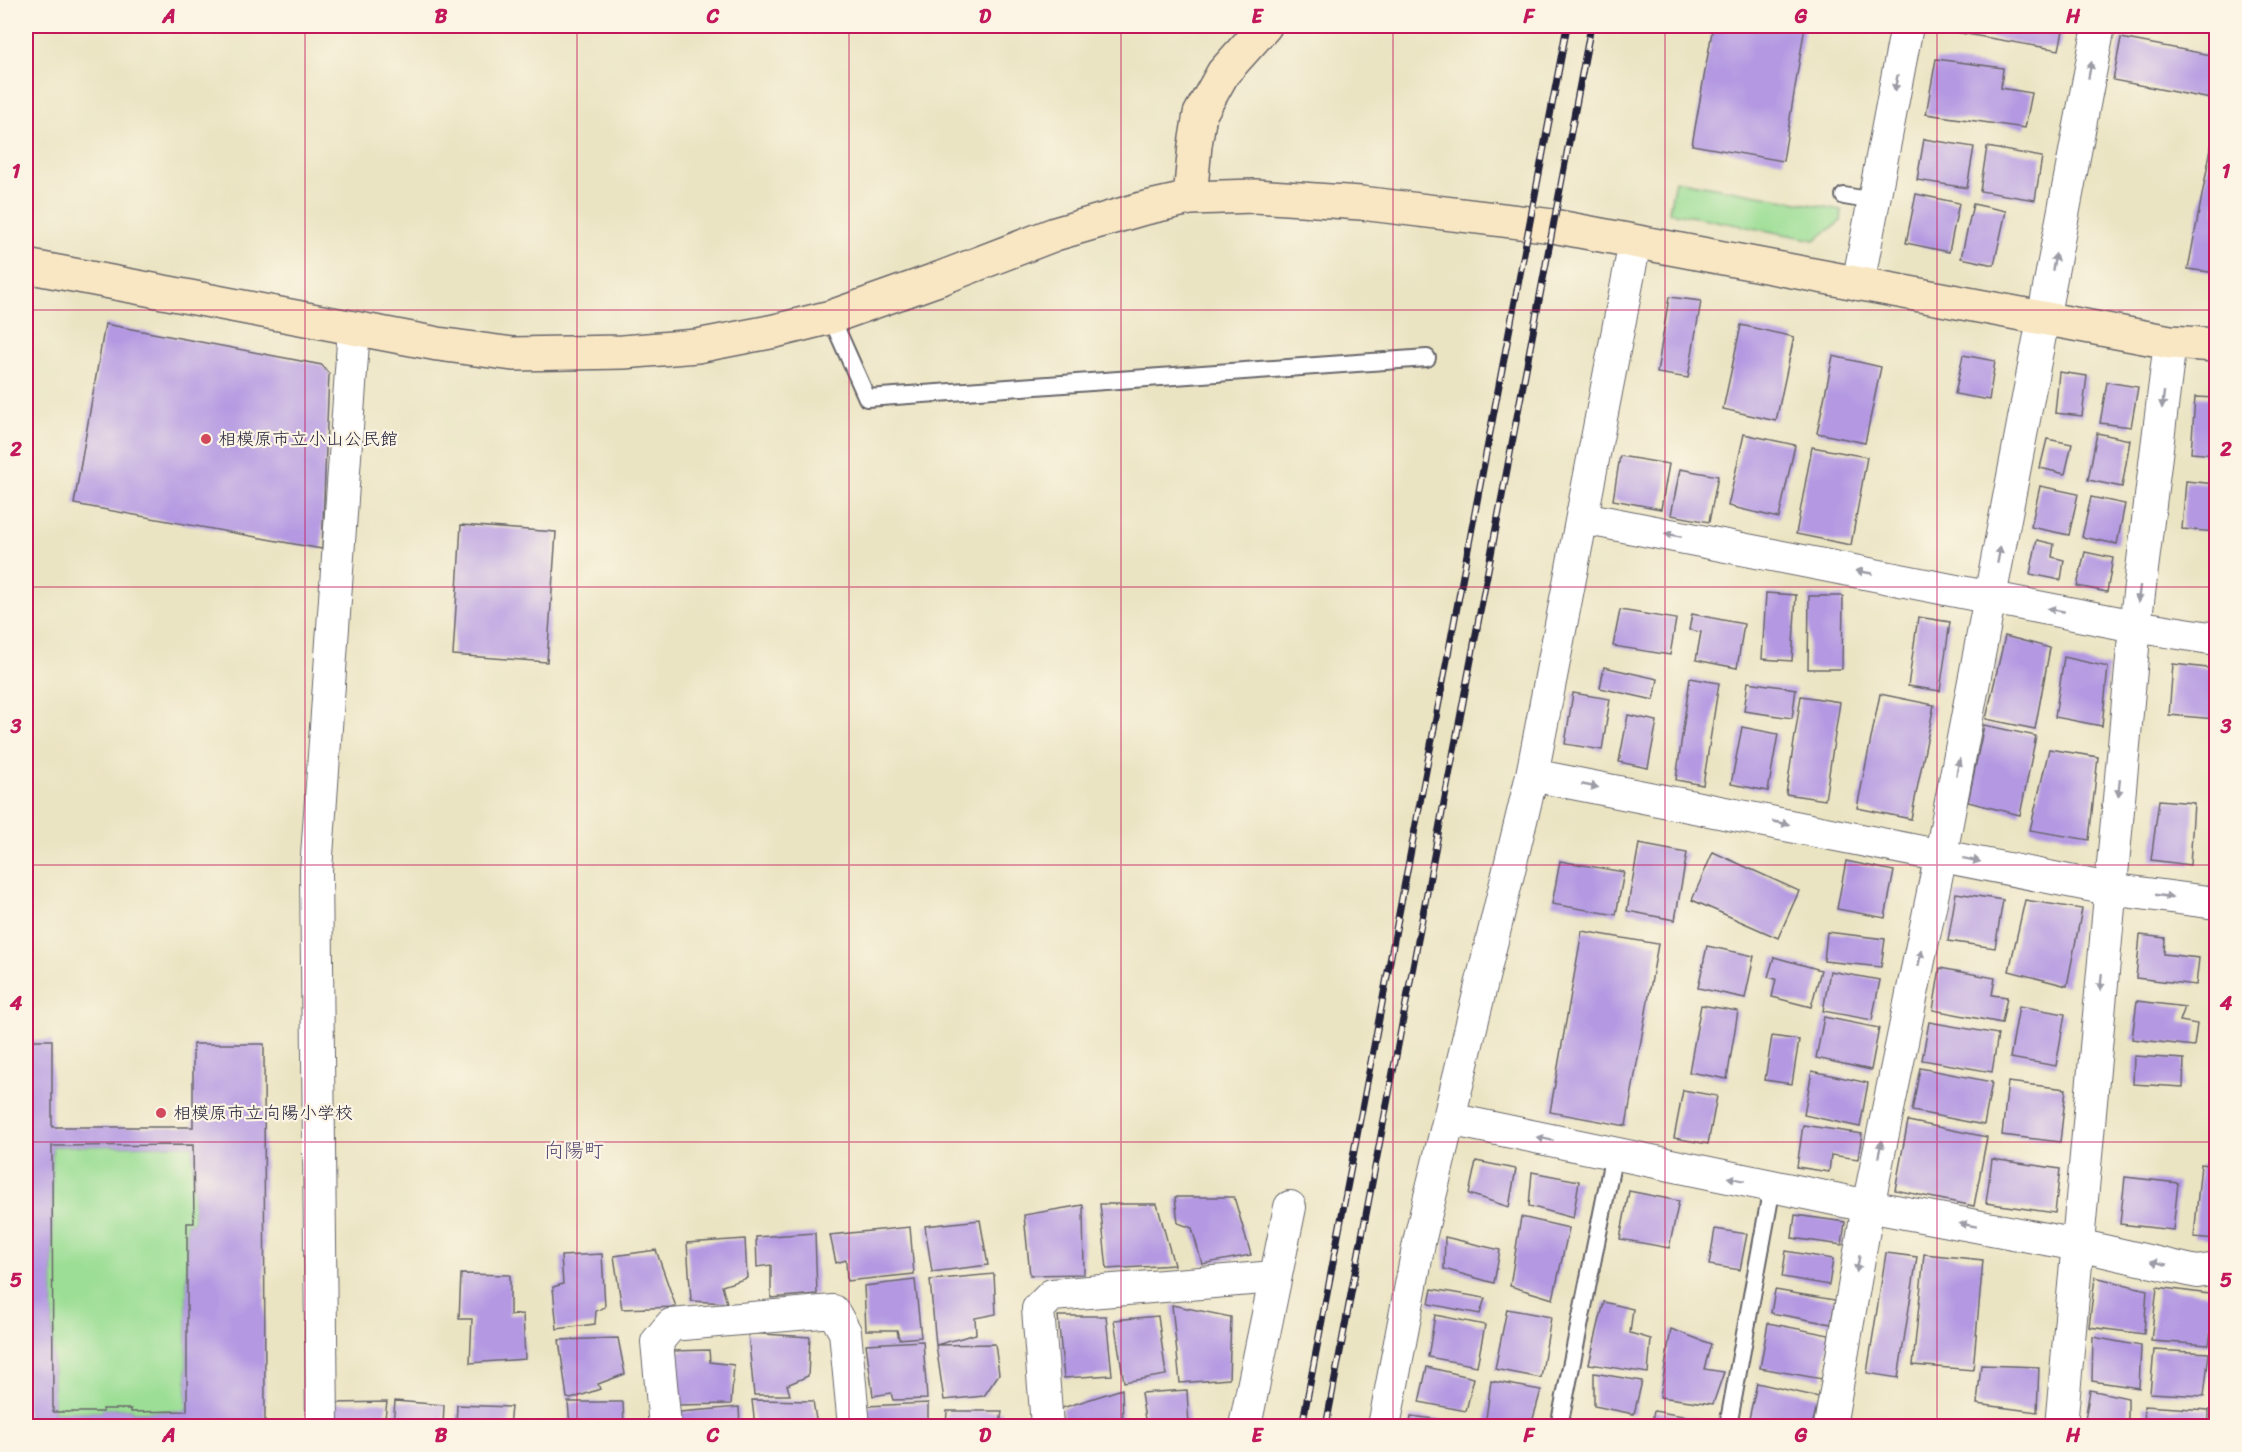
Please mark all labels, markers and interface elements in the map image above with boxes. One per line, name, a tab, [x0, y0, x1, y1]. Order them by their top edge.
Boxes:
text: A	[161, 0, 176, 34]
text: B	[435, 0, 448, 34]
text: C	[706, 0, 720, 34]
text: D	[979, 0, 992, 34]
text: E	[1251, 0, 1264, 34]
text: F	[1523, 0, 1536, 34]
text: G	[1794, 0, 1808, 34]
text: H	[2065, 0, 2081, 34]
one-way arrow	[2086, 61, 2095, 80]
one-way arrow	[1891, 74, 1900, 93]
text: 1	[12, 154, 21, 189]
text: 1	[2222, 154, 2231, 189]
one-way arrow	[2050, 252, 2059, 271]
one-way arrow	[2158, 391, 2167, 410]
place label: 相模原市立小山公民館	[218, 423, 398, 455]
text: 2	[9, 432, 22, 467]
marker: 相模原市立小山公民館	[199, 432, 213, 446]
text: 2	[2219, 432, 2232, 467]
one-way arrow	[1663, 530, 1682, 539]
one-way arrow	[1995, 545, 2004, 564]
one-way arrow	[1855, 567, 1874, 576]
one-way arrow	[2134, 584, 2143, 603]
one-way arrow	[2046, 605, 2065, 614]
text: 3	[10, 709, 22, 744]
text: 3	[2220, 709, 2232, 744]
one-way arrow	[1954, 757, 1963, 776]
one-way arrow	[2114, 778, 2124, 797]
one-way arrow	[1580, 782, 1599, 791]
one-way arrow	[1772, 819, 1791, 828]
one-way arrow	[1963, 856, 1982, 865]
one-way arrow	[2155, 891, 2174, 901]
one-way arrow	[1915, 949, 1925, 967]
one-way arrow	[2096, 972, 2106, 991]
text: 4	[9, 986, 23, 1021]
text: 4	[2219, 986, 2233, 1021]
place label: 相模原市立向陽小学校	[173, 1097, 353, 1129]
marker: 相模原市立向陽小学校	[154, 1106, 168, 1120]
district label: 向陽町	[544, 1133, 604, 1168]
one-way arrow	[1535, 1134, 1554, 1143]
one-way arrow	[1876, 1139, 1885, 1158]
one-way arrow	[1726, 1174, 1745, 1183]
one-way arrow	[1958, 1220, 1977, 1229]
one-way arrow	[1854, 1254, 1863, 1273]
one-way arrow	[2150, 1258, 2168, 1268]
text: 5	[10, 1263, 22, 1298]
text: 5	[2220, 1263, 2232, 1298]
text: A	[161, 1418, 176, 1452]
text: B	[435, 1418, 448, 1452]
text: C	[706, 1418, 720, 1452]
text: D	[979, 1418, 992, 1452]
text: E	[1251, 1418, 1264, 1452]
text: F	[1523, 1418, 1536, 1452]
text: G	[1794, 1418, 1808, 1452]
text: H	[2065, 1418, 2081, 1452]

